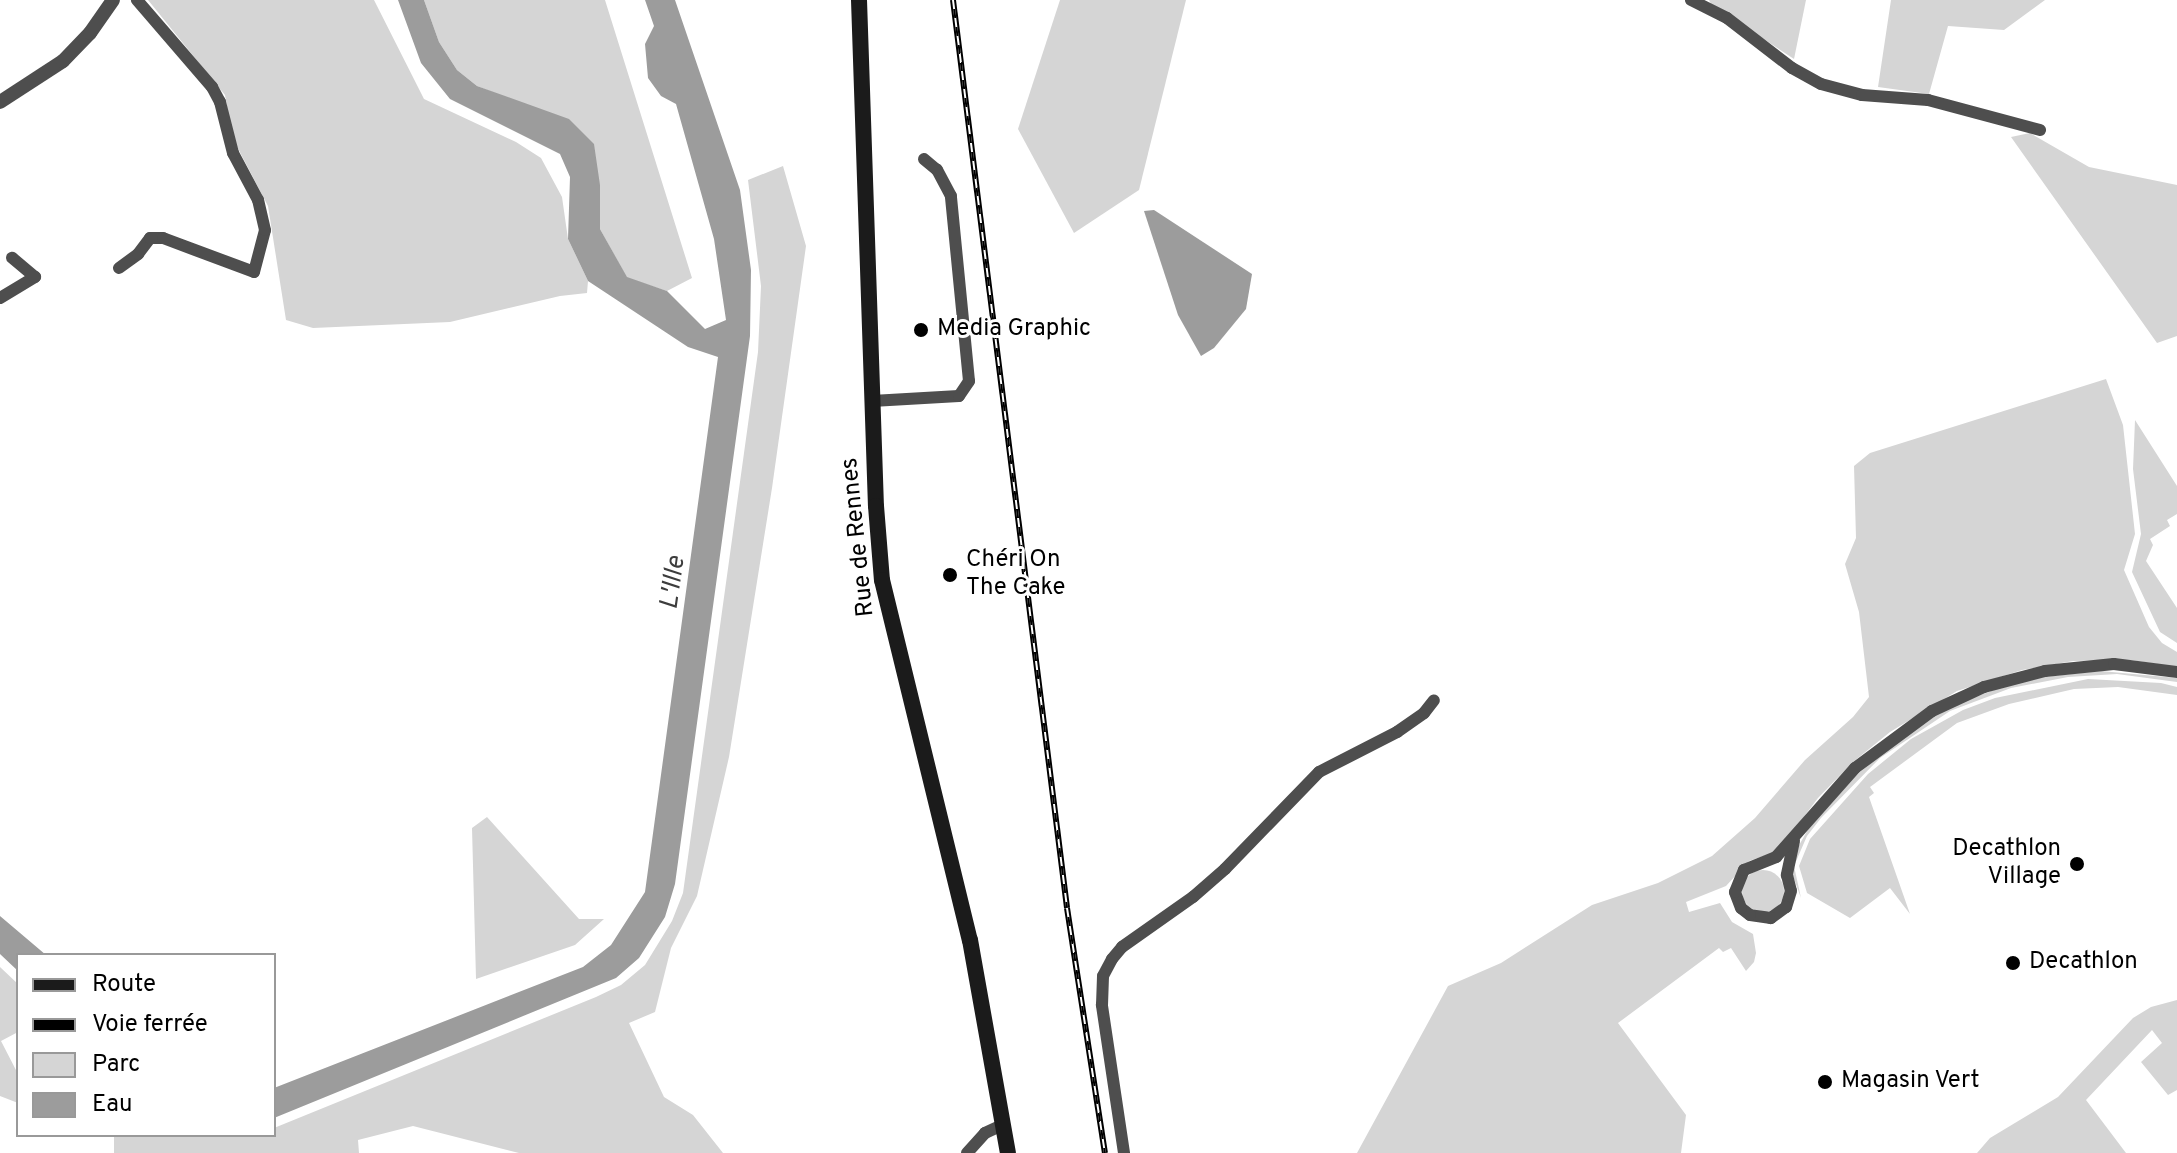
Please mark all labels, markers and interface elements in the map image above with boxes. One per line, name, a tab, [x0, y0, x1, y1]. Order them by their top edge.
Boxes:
place label: Media Graphic	[937, 316, 1091, 344]
marker: Media Graphic	[912, 321, 930, 339]
street label: Rue de Rennes	[836, 456, 882, 618]
place label: Chéri On The Cake	[966, 547, 1066, 603]
water label: L'Ille	[655, 555, 693, 611]
marker: Chéri On The Cake	[941, 566, 959, 584]
place label: Decathlon Village	[1952, 836, 2061, 892]
marker: Decathlon Village	[2068, 855, 2086, 873]
place label: Decathlon	[2029, 949, 2138, 977]
legend	[16, 953, 276, 1137]
marker: Decathlon	[2004, 954, 2022, 972]
text: Route	[92, 970, 156, 1000]
text: Voie ferrée	[92, 1010, 208, 1040]
text: Parc	[92, 1050, 140, 1080]
place label: Magasin Vert	[1841, 1068, 1981, 1096]
marker: Magasin Vert	[1816, 1073, 1834, 1091]
text: Eau	[92, 1090, 132, 1120]

